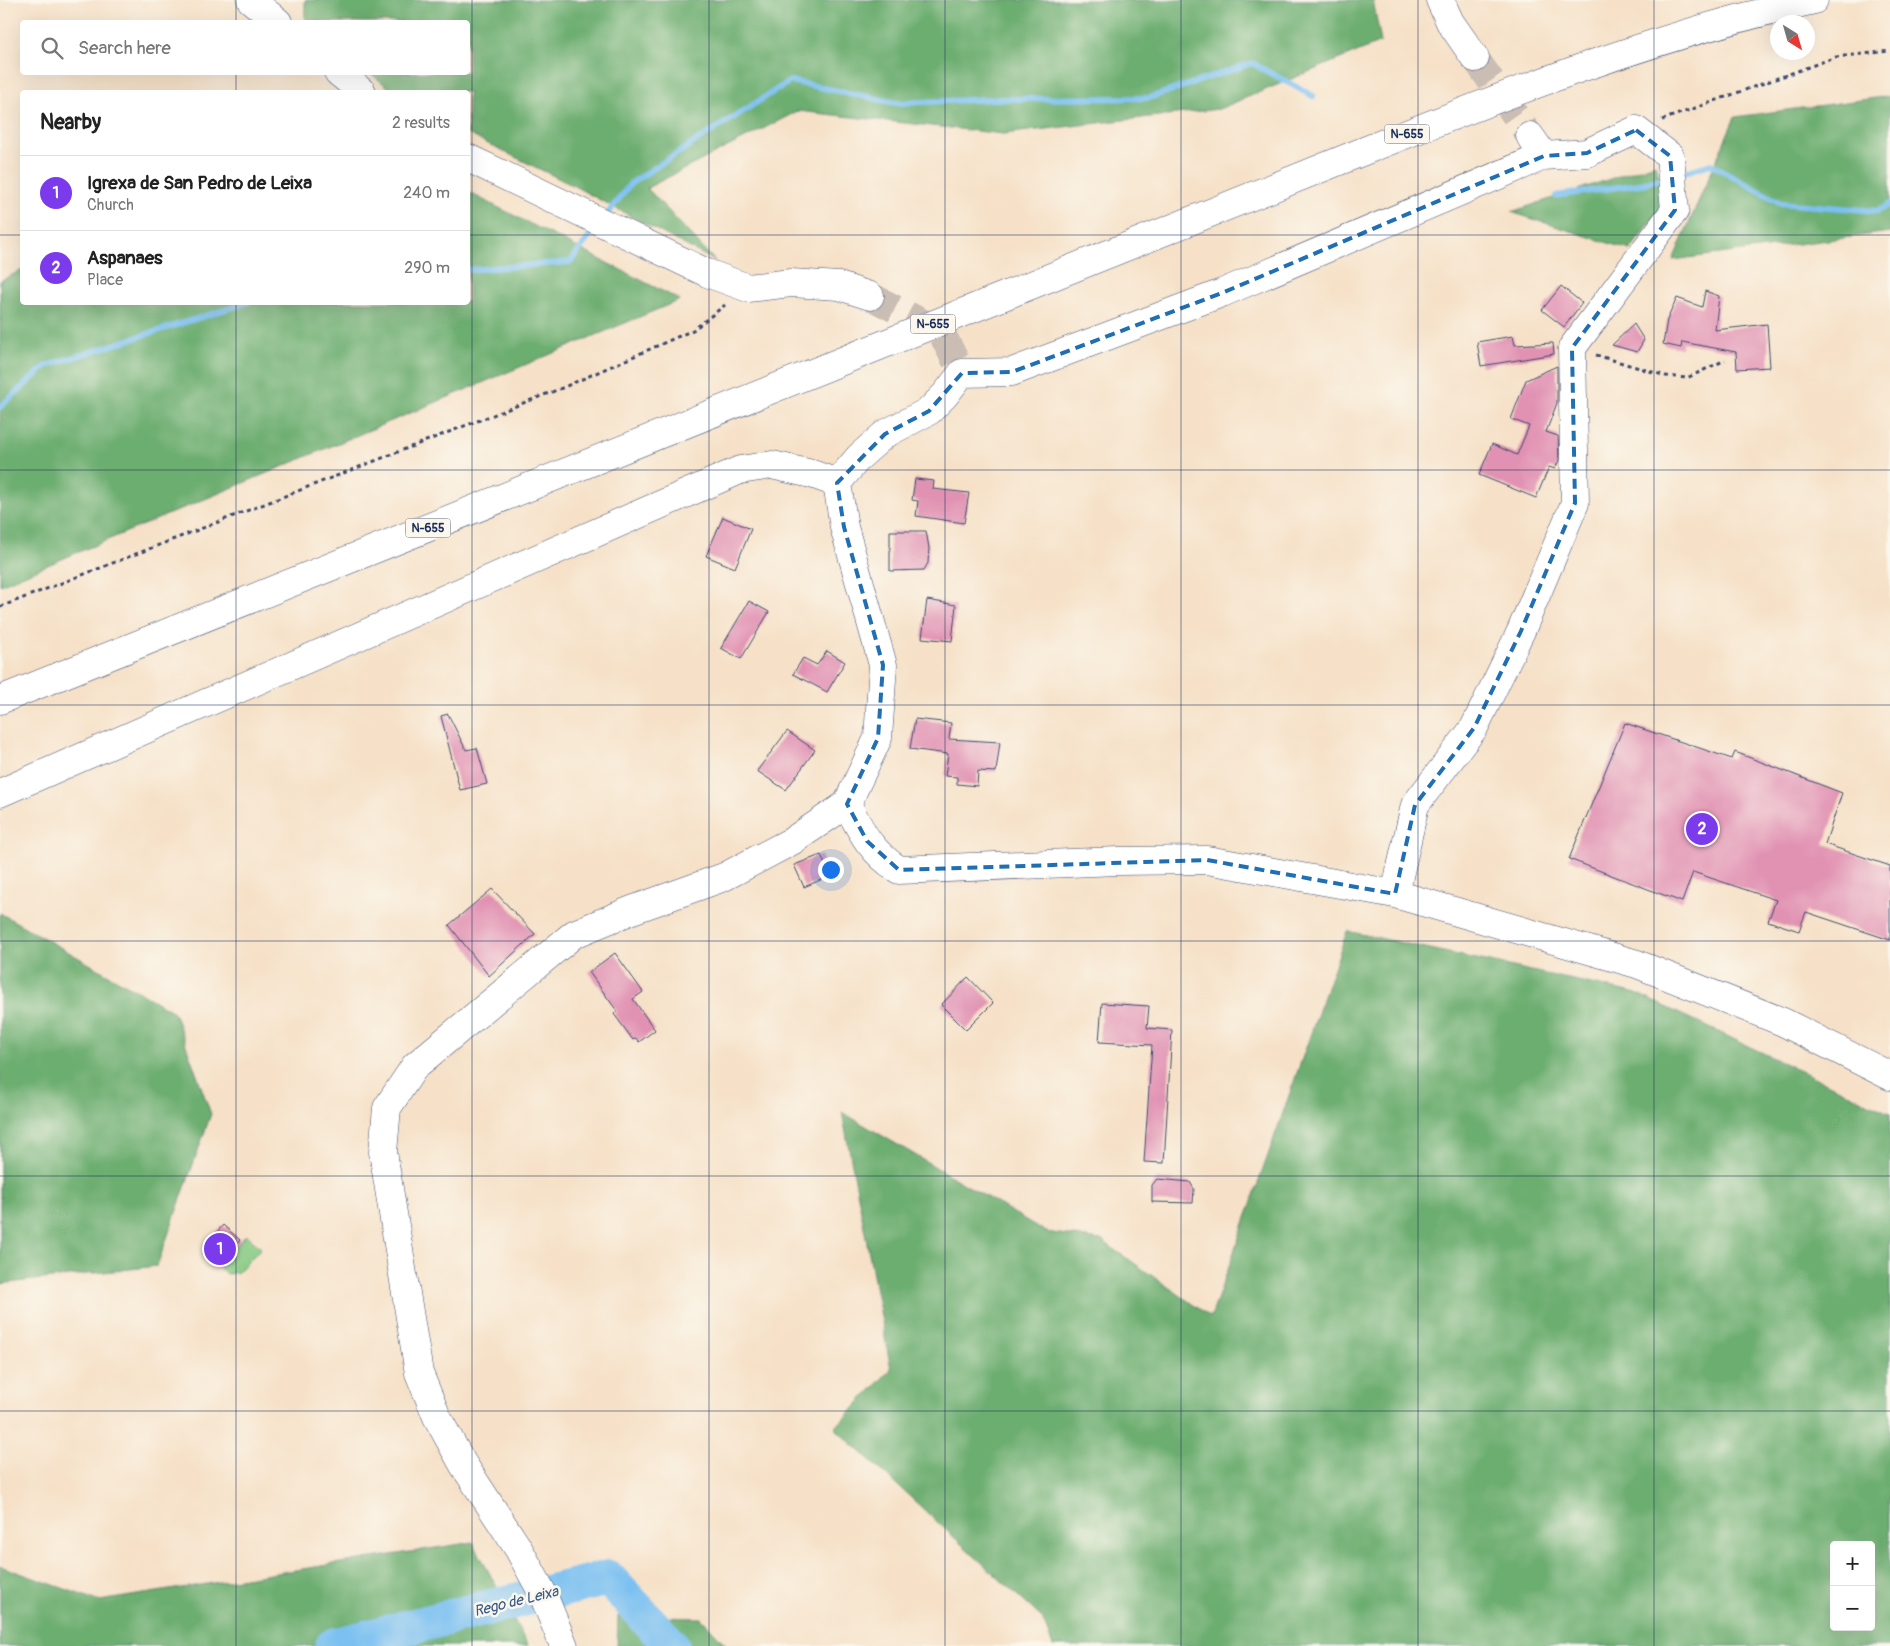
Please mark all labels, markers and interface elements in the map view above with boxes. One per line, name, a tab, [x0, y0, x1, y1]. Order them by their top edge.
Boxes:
north arrow	[1770, 15, 1815, 60]
search box	[20, 20, 470, 75]
icon: search	[38, 34, 66, 62]
text: Search here	[78, 36, 171, 60]
text: Nearby	[40, 109, 101, 136]
text: 2 results	[392, 113, 450, 133]
road number: N-655	[1384, 125, 1430, 144]
text: Igrexa de San Pedro de Leixa	[87, 171, 312, 195]
text: 1	[53, 183, 59, 203]
text: 240 m	[403, 183, 450, 203]
text: Church	[87, 195, 134, 215]
text: Aspanaes	[87, 246, 163, 270]
text: 2	[52, 258, 60, 278]
text: 290 m	[404, 258, 450, 278]
text: Place	[87, 270, 123, 290]
road number: N-655	[910, 314, 956, 334]
road number: N-655	[406, 518, 450, 538]
pin: 2	[1686, 810, 1718, 848]
your location	[818, 857, 844, 883]
pin: 1	[204, 1230, 236, 1268]
map controls	[1830, 1541, 1875, 1631]
button: +	[1830, 1541, 1875, 1586]
water label: Rego de Leixa	[472, 1582, 561, 1621]
button: −	[1830, 1586, 1875, 1631]

